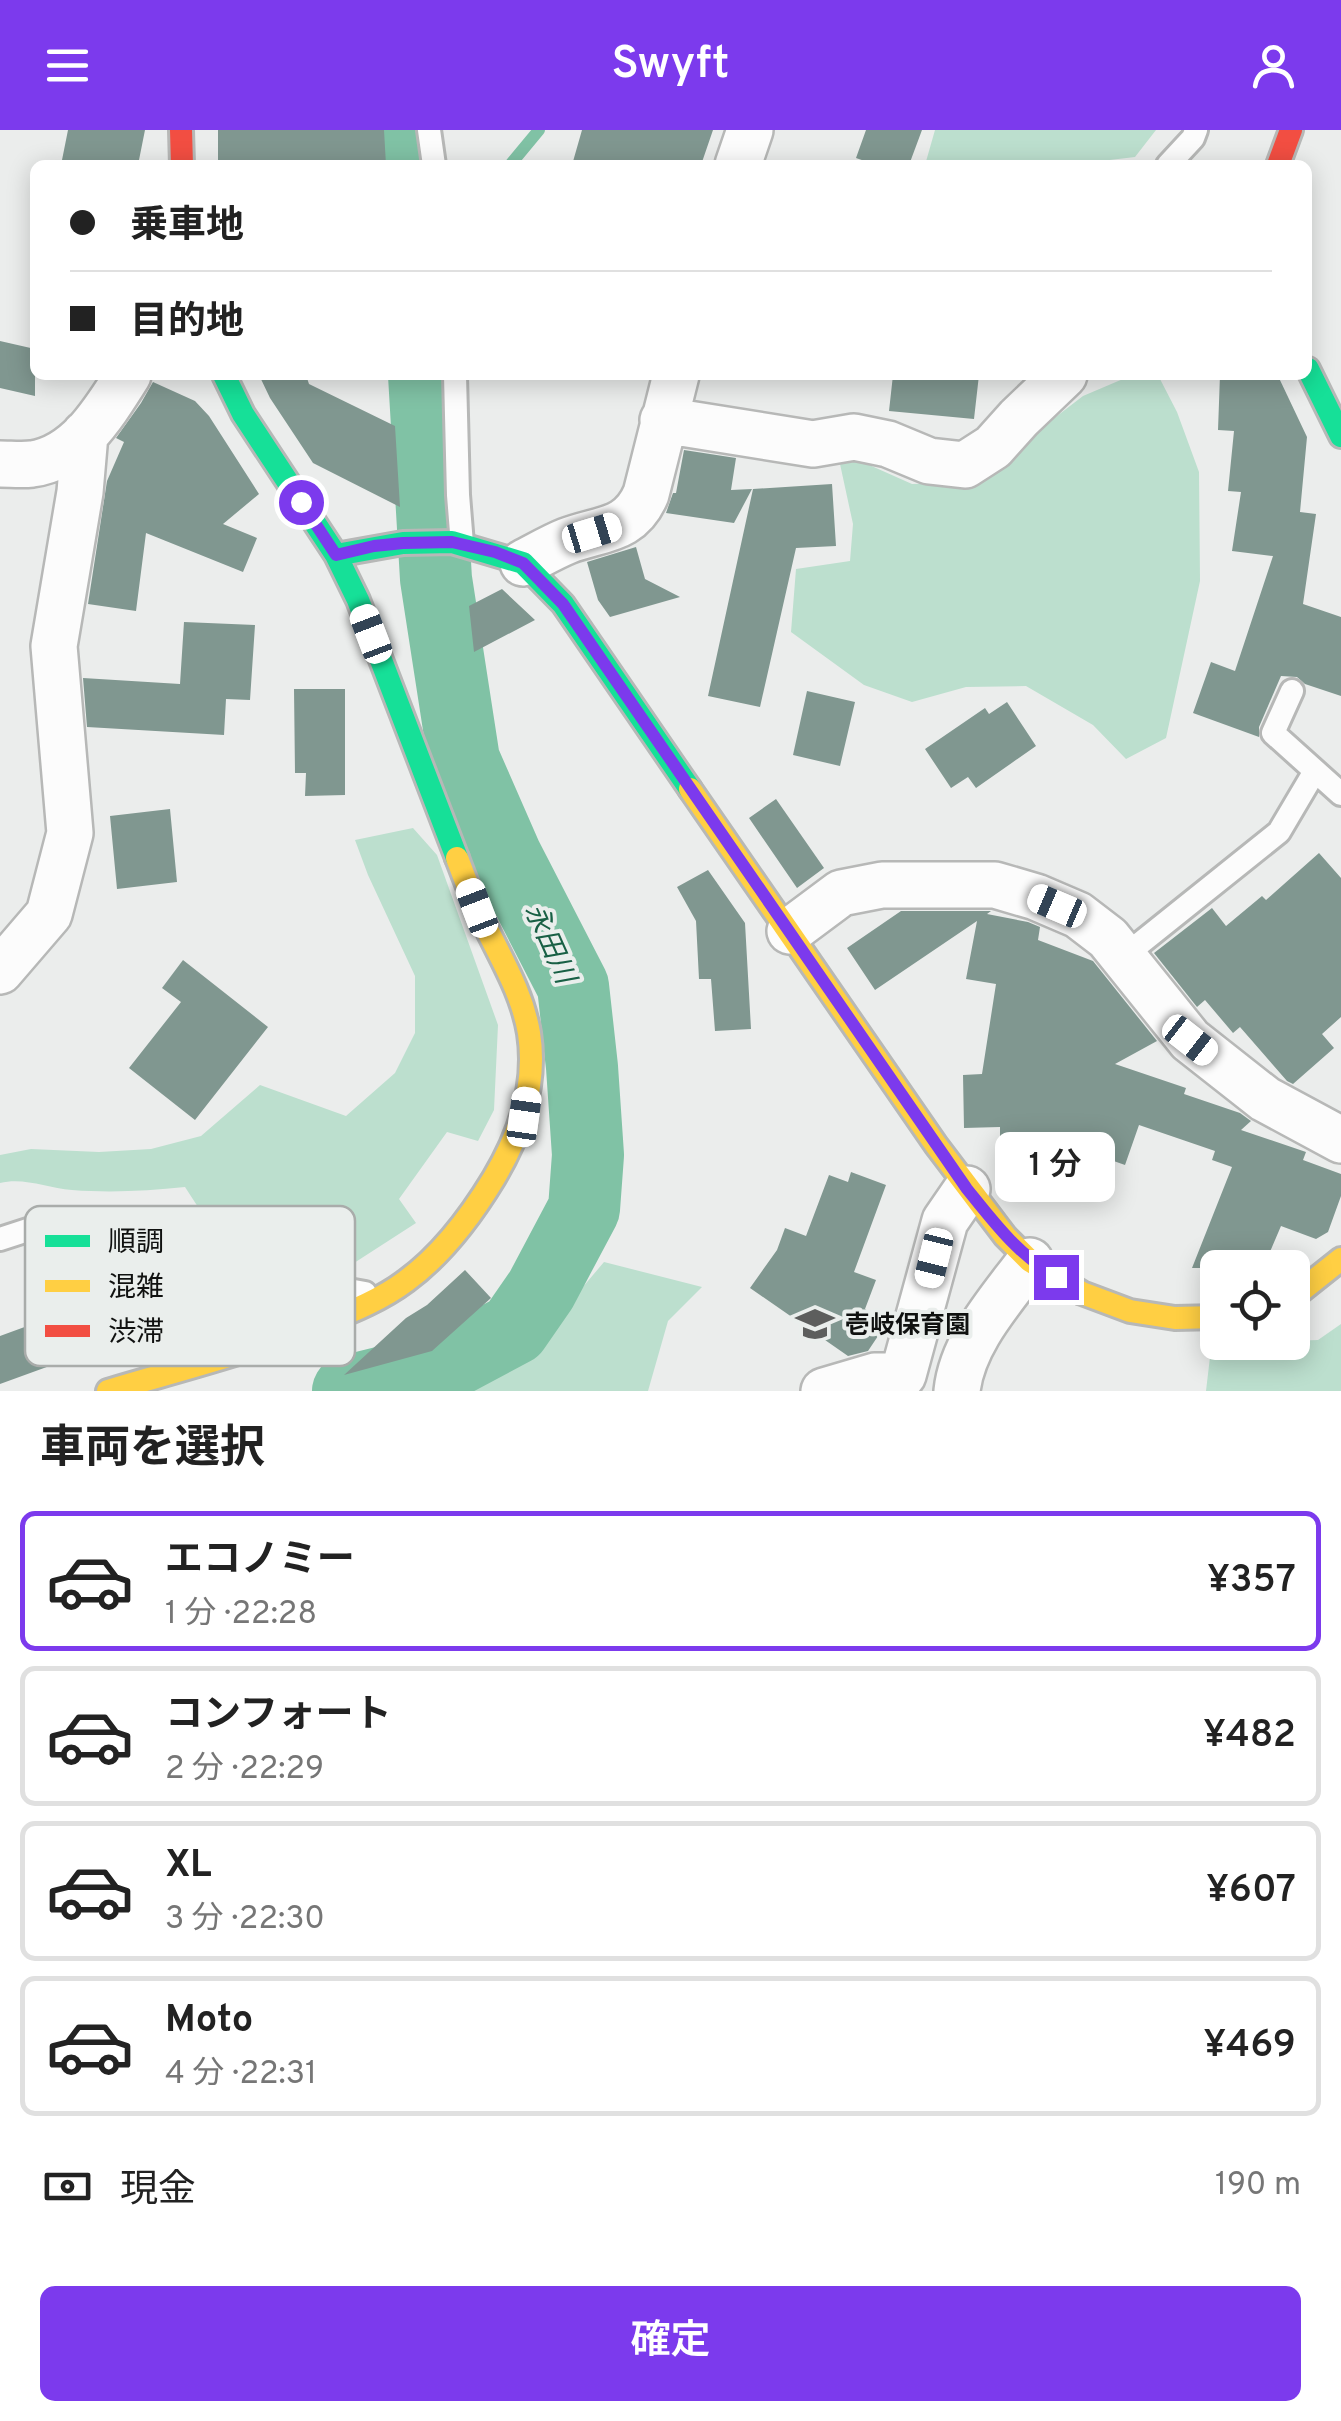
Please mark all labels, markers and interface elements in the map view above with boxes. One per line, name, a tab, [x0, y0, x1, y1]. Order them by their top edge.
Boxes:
text: Swyft	[611, 37, 730, 94]
icon: menu	[40, 38, 95, 93]
icon: person	[1246, 38, 1301, 93]
text: 乗車地	[130, 203, 244, 252]
text: 目的地	[130, 299, 244, 348]
route start	[279, 480, 324, 525]
car	[559, 510, 625, 556]
car	[346, 601, 396, 667]
car	[452, 875, 502, 941]
car	[1024, 880, 1090, 932]
water label: 永田川	[515, 899, 583, 993]
car	[1157, 1010, 1223, 1070]
car	[505, 1085, 543, 1149]
callout: 1 分	[996, 1132, 1116, 1202]
text: 1 分	[1029, 1147, 1081, 1187]
legend	[25, 1206, 355, 1366]
car	[912, 1225, 956, 1291]
text: 順調	[108, 1226, 164, 1262]
map controls	[1200, 1250, 1310, 1360]
button: locate	[1200, 1250, 1310, 1360]
route end	[1034, 1255, 1079, 1300]
text: 混雑	[108, 1271, 164, 1307]
school or university icon: 壱岐保育園	[794, 1303, 836, 1345]
place label: 壱岐保育園	[845, 1311, 970, 1343]
text: 渋滞	[108, 1316, 164, 1352]
text: 車両を選択	[40, 1422, 265, 1479]
icon: car	[45, 1536, 135, 1626]
text: エコノミー	[165, 1537, 355, 1586]
text: ¥357	[1207, 1557, 1296, 1606]
text: 1 分 · 22:28	[165, 1595, 317, 1635]
icon: car	[45, 1691, 135, 1781]
text: コンフォート	[165, 1692, 392, 1741]
text: ¥482	[1203, 1712, 1296, 1761]
text: 2 分 · 22:29	[165, 1750, 324, 1790]
text: XL	[165, 1842, 212, 1891]
icon: car	[45, 1846, 135, 1936]
text: ¥607	[1206, 1867, 1296, 1916]
text: 3 分 · 22:30	[165, 1900, 325, 1940]
text: Moto	[165, 1997, 253, 2046]
icon: car	[45, 2001, 135, 2091]
text: ¥469	[1203, 2022, 1296, 2071]
text: 4 分 · 22:31	[165, 2055, 317, 2095]
icon: cash	[40, 2159, 95, 2214]
text: 190 m	[1215, 2166, 1301, 2206]
text: 現金	[120, 2167, 196, 2216]
button: 確定	[40, 2286, 1301, 2401]

